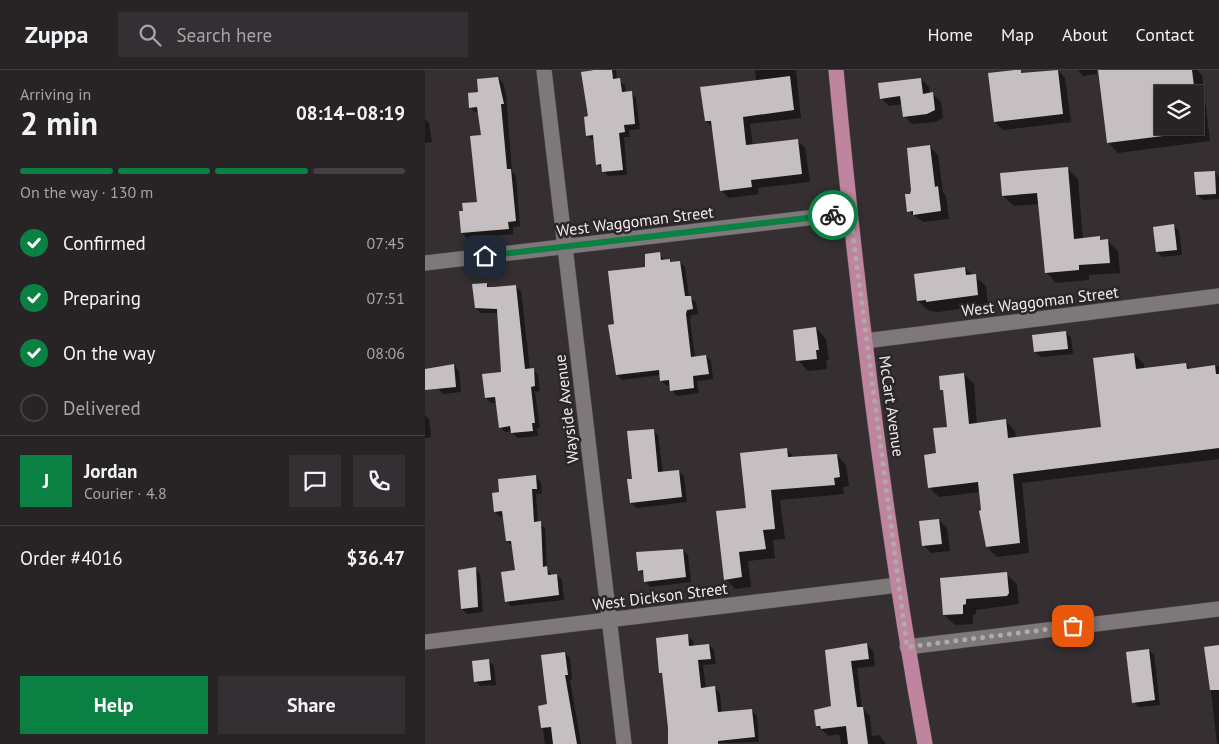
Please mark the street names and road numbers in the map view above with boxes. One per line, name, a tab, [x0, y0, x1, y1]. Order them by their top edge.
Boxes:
street label: West Waggoman Street	[555, 201, 715, 241]
street label: West Waggoman Street	[960, 281, 1120, 321]
street label: Wayside Avenue	[549, 353, 583, 465]
street label: McCart Avenue	[875, 354, 909, 458]
street label: West Dickson Street	[591, 578, 729, 614]

